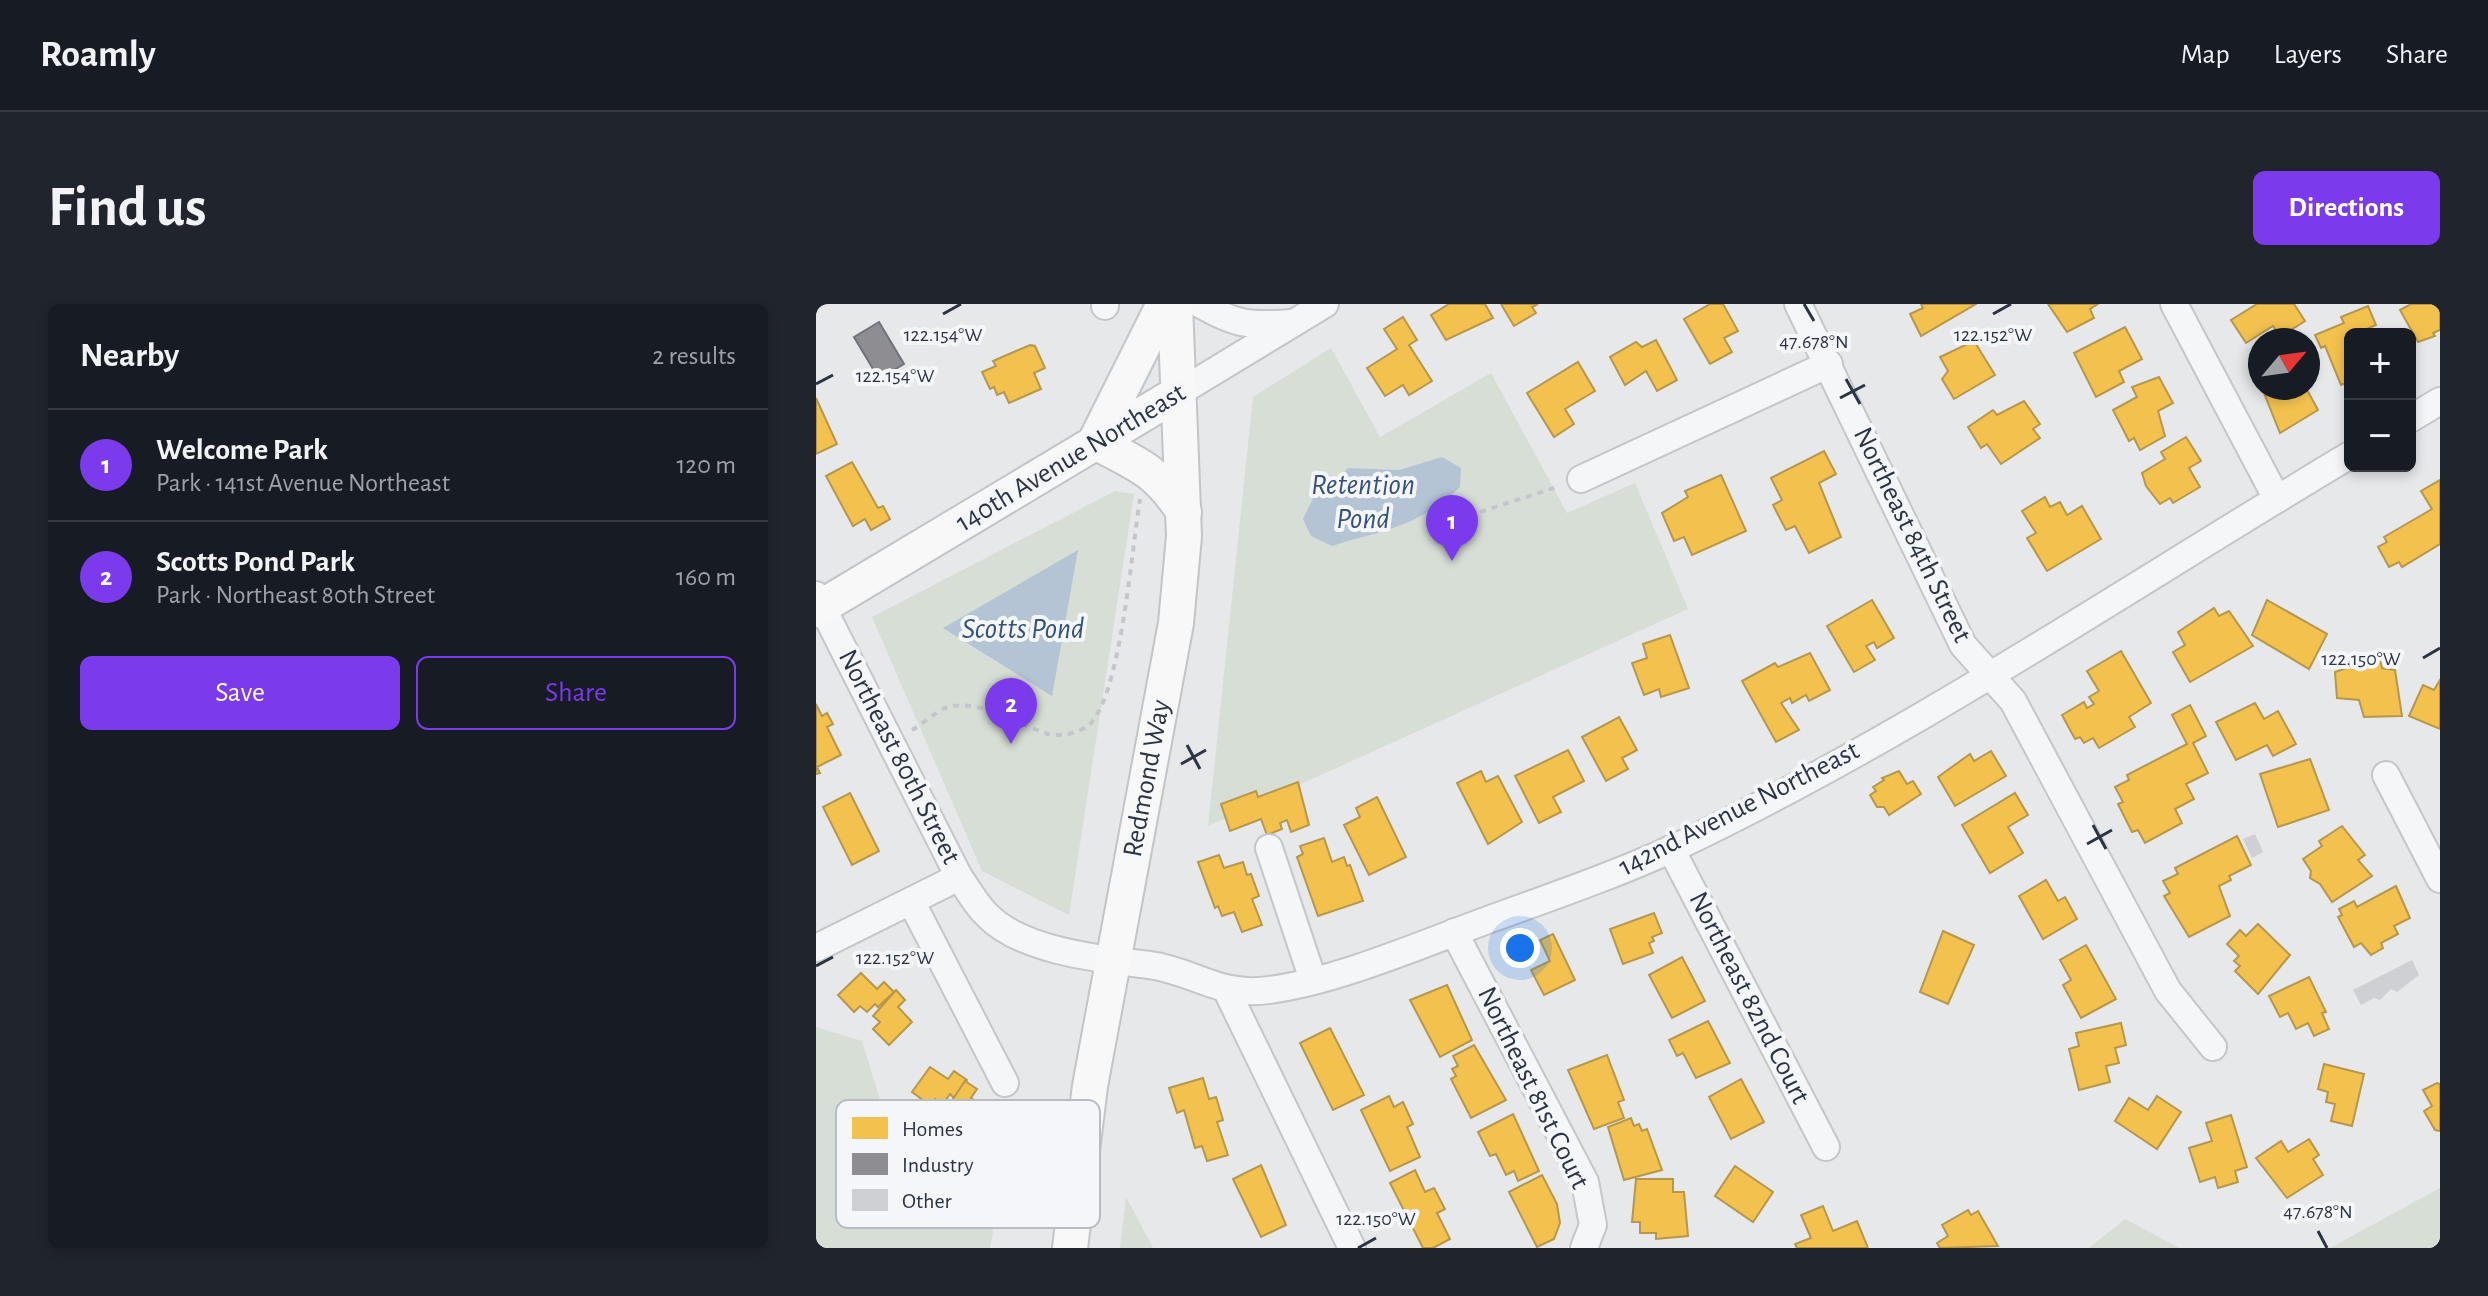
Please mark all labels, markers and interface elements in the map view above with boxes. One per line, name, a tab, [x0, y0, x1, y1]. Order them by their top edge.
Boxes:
text: Roamly	[40, 36, 156, 74]
text: Map	[2181, 41, 2230, 69]
text: Layers	[2274, 41, 2342, 69]
text: Share	[2386, 41, 2448, 69]
button: Directions	[2253, 171, 2440, 245]
text: Find us	[48, 180, 206, 236]
text: 122.154°W	[904, 325, 982, 345]
text: 122.152°W	[1954, 325, 2032, 345]
north arrow	[2248, 328, 2320, 400]
map controls	[2344, 328, 2416, 472]
button: +	[2344, 328, 2416, 400]
text: 47.678°N	[1779, 332, 1849, 352]
text: Nearby	[80, 339, 179, 373]
text: 2 results	[652, 343, 736, 369]
text: 122.154°W	[856, 366, 934, 386]
street label: 140th Avenue Northeast	[952, 379, 1191, 537]
button: −	[2344, 400, 2416, 472]
street label: Northeast 84th Street	[1848, 423, 1976, 647]
text: Welcome Park	[156, 435, 328, 465]
text: 1	[101, 452, 111, 478]
text: 120 m	[676, 452, 736, 478]
text: Park · 141st Avenue Northeast	[156, 470, 450, 496]
water label: Retention Pond	[1311, 470, 1415, 534]
pin: 1	[1426, 495, 1478, 561]
text: Scotts Pond Park	[156, 547, 355, 577]
text: 2	[100, 564, 112, 590]
text: 160 m	[676, 564, 736, 590]
text: Park · Northeast 80th Street	[156, 582, 435, 608]
water label: Scotts Pond	[962, 614, 1084, 644]
street label: Northeast 80th Street	[833, 645, 965, 869]
text: 122.150°W	[2321, 649, 2401, 669]
button: Save	[80, 656, 400, 730]
button: Share	[416, 656, 736, 730]
pin: 2	[985, 678, 1037, 744]
street label: Redmond Way	[1119, 697, 1175, 859]
street label: 142nd Avenue Northeast	[1614, 736, 1864, 882]
street label: Northeast 82nd Court	[1683, 888, 1815, 1108]
your location	[1500, 928, 1540, 968]
text: 122.152°W	[856, 948, 934, 968]
street label: Northeast 81st Court	[1472, 983, 1594, 1193]
legend	[836, 1100, 1100, 1228]
text: Homes	[902, 1118, 963, 1140]
text: Industry	[902, 1154, 974, 1176]
text: Other	[902, 1190, 952, 1212]
text: 47.678°N	[2283, 1202, 2353, 1222]
text: 122.150°W	[1336, 1209, 1416, 1229]

